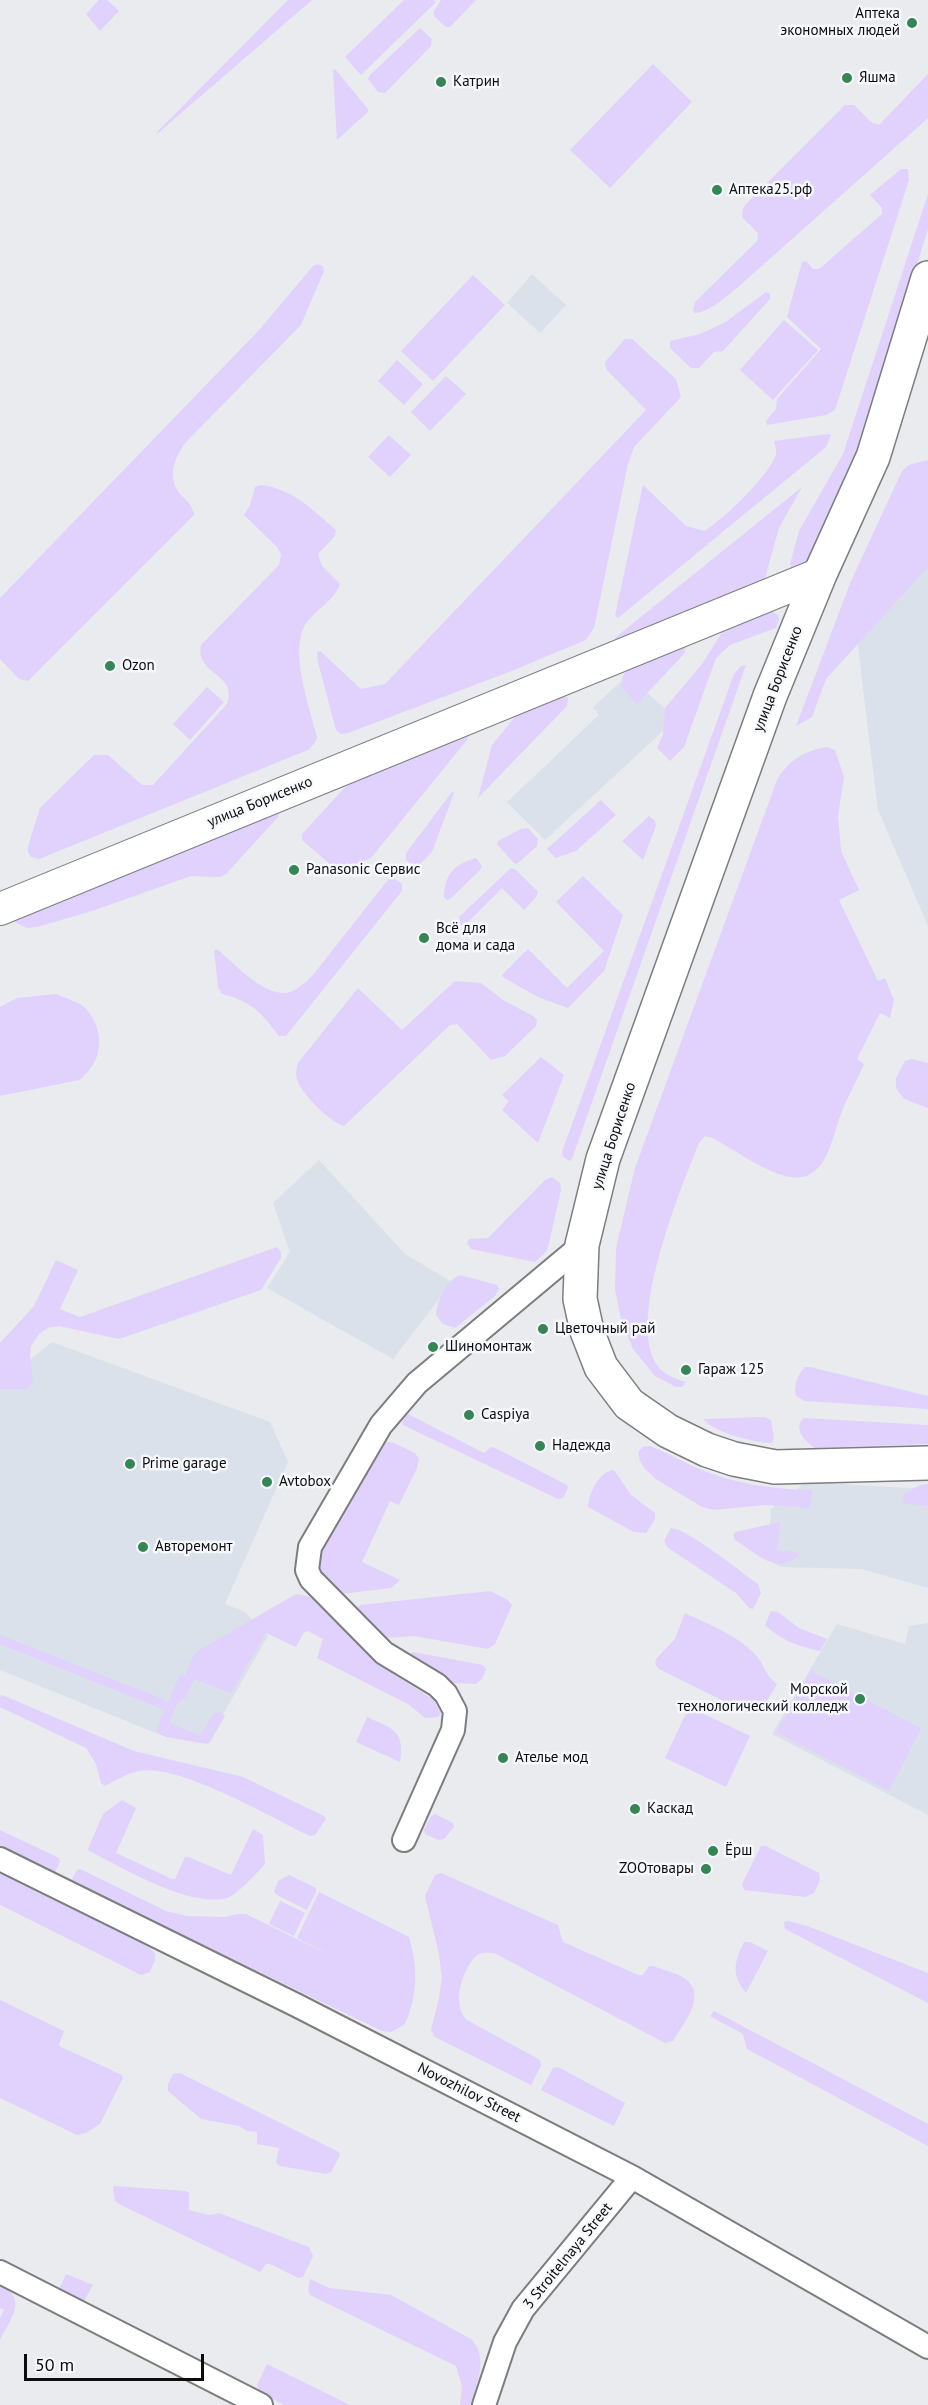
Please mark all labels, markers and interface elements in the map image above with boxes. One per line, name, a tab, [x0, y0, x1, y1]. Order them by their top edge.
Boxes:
place label: Аптека экономных людей	[780, 5, 900, 40]
marker: Аптека экономных людей	[905, 16, 919, 30]
place label: Яшма	[859, 69, 896, 87]
marker: Яшма	[840, 71, 854, 85]
place label: Катрин	[453, 73, 500, 91]
marker: Катрин	[434, 75, 448, 89]
place label: Аптека25.рф	[729, 181, 812, 199]
marker: Аптека25.рф	[710, 183, 724, 197]
street label: улица Борисенко	[750, 624, 806, 734]
place label: Ozon	[122, 657, 155, 675]
marker: Ozon	[103, 659, 117, 673]
street label: улица Борисенко	[205, 773, 315, 831]
place label: Panasonic Сервис	[306, 861, 421, 879]
marker: Panasonic Сервис	[287, 863, 301, 877]
place label: Всё для дома и сада	[436, 920, 515, 955]
marker: Всё для дома и сада	[417, 931, 431, 945]
street label: улица Борисенко	[588, 1080, 640, 1192]
place label: Цветочный рай	[555, 1320, 655, 1338]
marker: Цветочный рай	[536, 1322, 550, 1336]
place label: Шиномонтаж	[445, 1338, 532, 1356]
marker: Шиномонтаж	[426, 1340, 440, 1354]
place label: Гараж 125	[698, 1361, 764, 1379]
marker: Гараж 125	[679, 1363, 693, 1377]
place label: Caspiya	[481, 1406, 530, 1424]
marker: Caspiya	[462, 1408, 476, 1422]
place label: Надежда	[552, 1437, 611, 1455]
marker: Надежда	[533, 1439, 547, 1453]
place label: Prime garage	[142, 1455, 226, 1473]
marker: Prime garage	[123, 1457, 137, 1471]
place label: Avtobox	[279, 1473, 331, 1491]
marker: Avtobox	[260, 1475, 274, 1489]
place label: Авторемонт	[155, 1538, 233, 1556]
marker: Авторемонт	[136, 1540, 150, 1554]
place label: Морской технологический колледж	[677, 1681, 848, 1716]
marker: Морской технологический колледж	[853, 1692, 867, 1706]
place label: Ателье мод	[515, 1749, 588, 1767]
marker: Ателье мод	[496, 1751, 510, 1765]
place label: Каскад	[647, 1800, 693, 1818]
marker: Каскад	[628, 1802, 642, 1816]
place label: Ёрш	[725, 1842, 752, 1860]
marker: Ёрш	[706, 1844, 720, 1858]
place label: ZOOтовары	[619, 1860, 694, 1878]
marker: ZOOтовары	[699, 1862, 713, 1876]
street label: Novozhilov Street	[414, 2059, 524, 2127]
street label: 3 Stroitelnaya Street	[520, 2199, 616, 2313]
scale bar	[27, 2342, 207, 2380]
text: 50 m	[35, 2353, 74, 2376]

